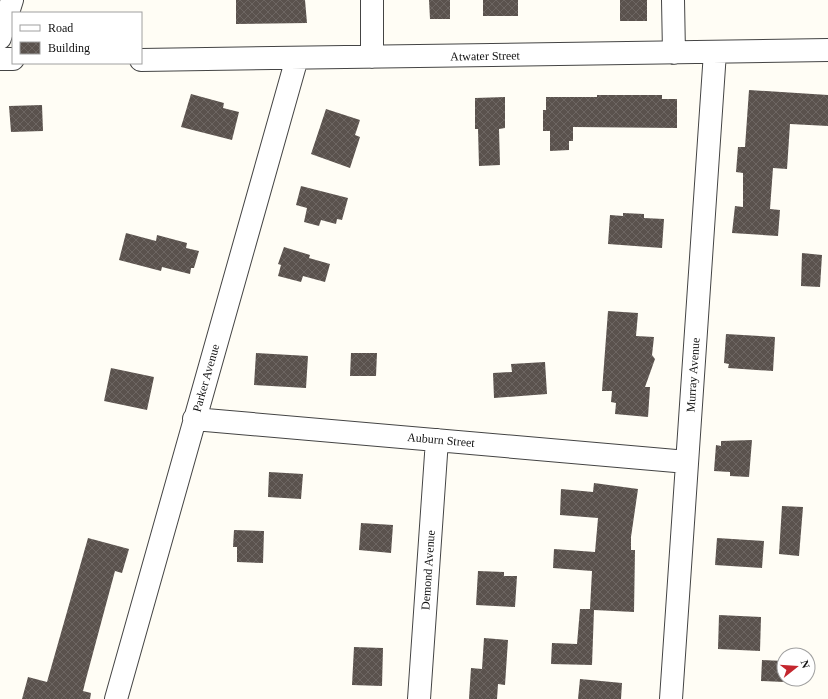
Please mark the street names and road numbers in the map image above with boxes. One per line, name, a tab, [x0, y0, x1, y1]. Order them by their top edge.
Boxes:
street label: Atwater Street	[450, 48, 521, 64]
street label: Murray Avenue	[683, 337, 703, 413]
street label: Parker Avenue	[190, 342, 222, 414]
street label: Auburn Street	[407, 430, 476, 450]
street label: Demond Avenue	[418, 530, 438, 610]

